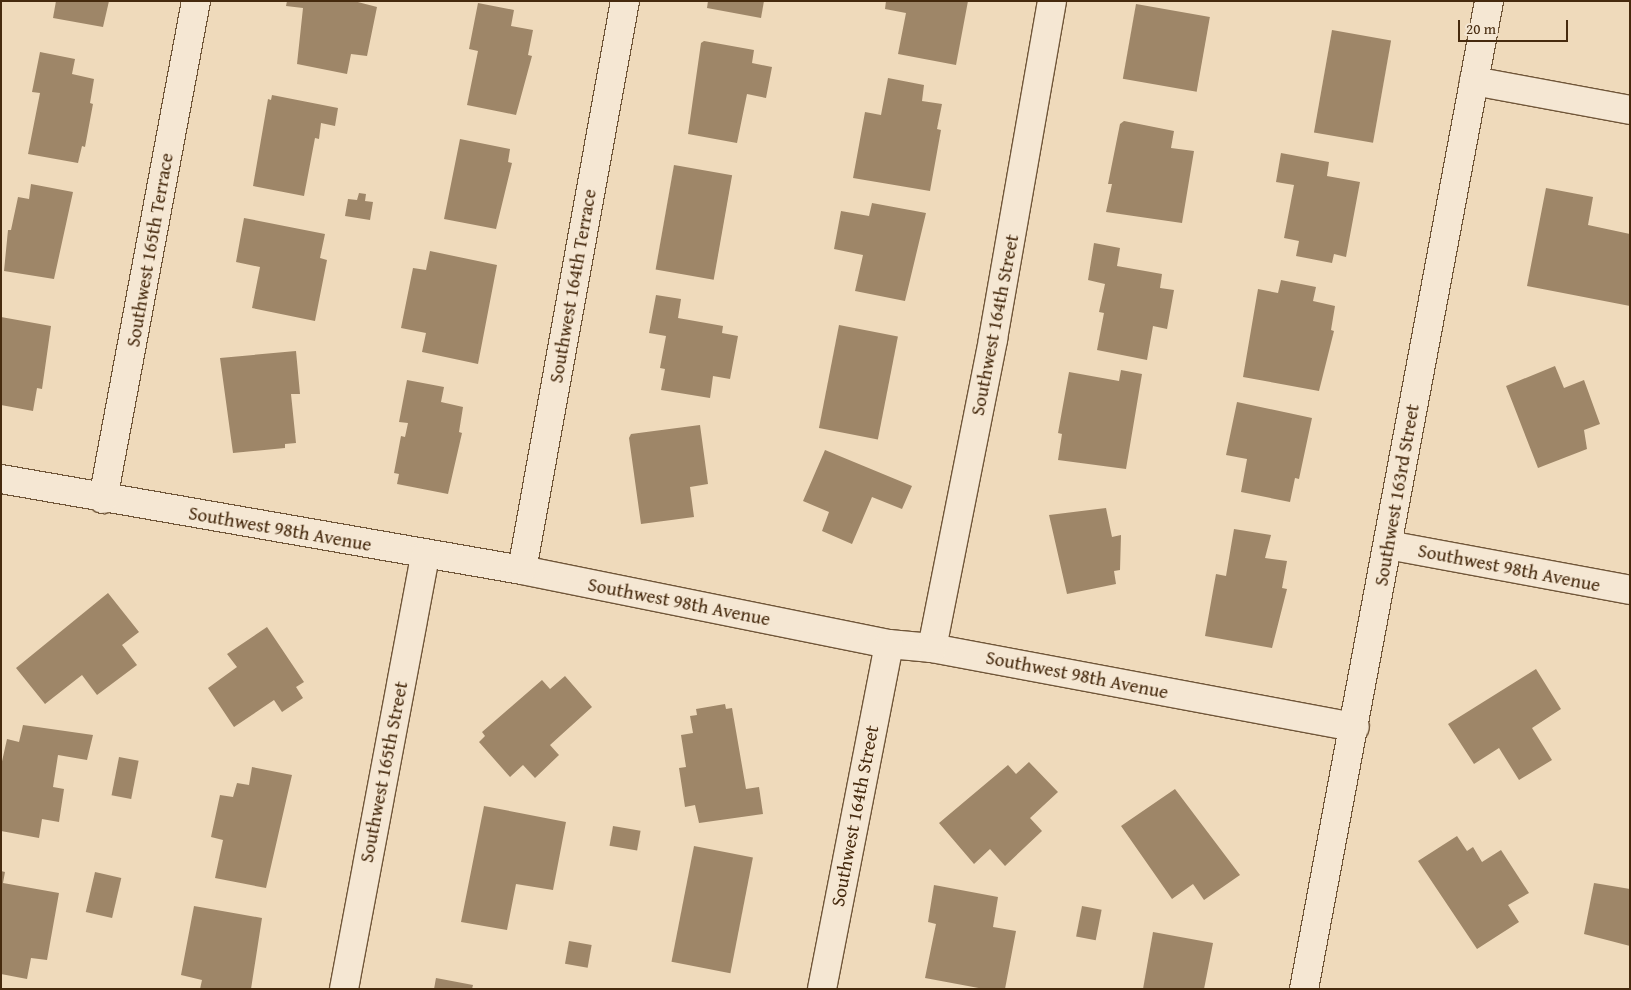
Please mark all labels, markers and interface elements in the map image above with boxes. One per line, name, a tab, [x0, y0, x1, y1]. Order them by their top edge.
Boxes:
scale bar	[1461, 10, 1571, 42]
text: 20 m	[1466, 18, 1496, 39]
street label: Southwest 165th Terrace	[122, 151, 178, 349]
street label: Southwest 164th Terrace	[545, 187, 601, 385]
street label: Southwest 164th Street	[966, 232, 1024, 418]
street label: Southwest 163rd Street	[1370, 402, 1424, 588]
street label: Southwest 98th Avenue	[187, 502, 373, 556]
street label: Southwest 98th Avenue	[1416, 539, 1602, 597]
street label: Southwest 98th Avenue	[586, 573, 772, 631]
street label: Southwest 98th Avenue	[984, 646, 1170, 704]
street label: Southwest 165th Street	[355, 679, 413, 865]
street label: Southwest 164th Street	[826, 723, 884, 909]

